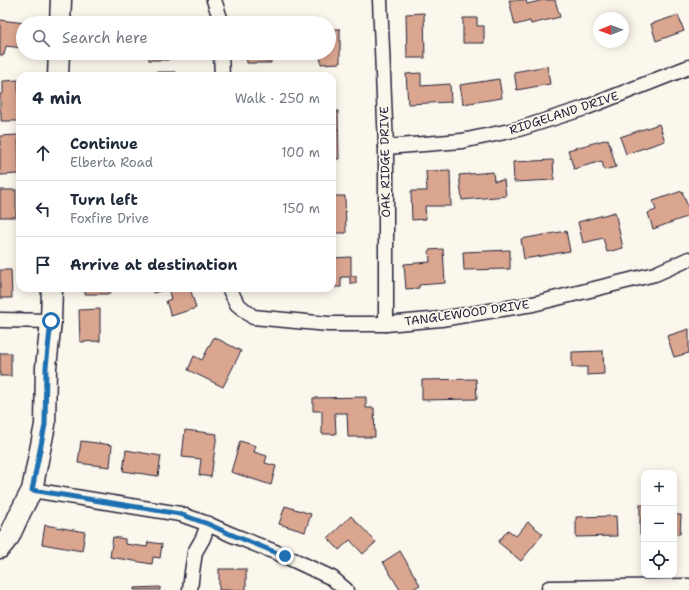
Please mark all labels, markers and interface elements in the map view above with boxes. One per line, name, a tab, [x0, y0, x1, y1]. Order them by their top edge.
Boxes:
north arrow	[593, 12, 629, 48]
search box	[16, 16, 336, 60]
icon: search	[30, 27, 52, 49]
text: Search here	[62, 28, 148, 48]
text: 4 min	[32, 87, 82, 109]
street label: RIDGELAND DRIVE	[507, 88, 621, 138]
text: Walk · 250 m	[235, 90, 320, 107]
street label: OAK RIDGE DRIVE	[376, 106, 394, 218]
text: Continue	[70, 134, 138, 154]
icon: ahead	[32, 142, 54, 164]
text: 100 m	[281, 144, 320, 161]
text: Elberta Road	[70, 154, 153, 171]
text: Turn left	[70, 190, 138, 210]
icon: left	[32, 198, 54, 220]
text: 150 m	[282, 200, 320, 217]
text: Foxfire Drive	[70, 210, 149, 227]
icon: arrive	[32, 254, 54, 276]
text: Arrive at destination	[70, 255, 238, 275]
street label: TANGLEWOOD DRIVE	[404, 296, 530, 330]
route start	[42, 312, 60, 330]
map controls	[641, 470, 677, 578]
button: +	[641, 470, 677, 506]
button: −	[641, 506, 677, 542]
button: locate	[641, 542, 677, 578]
route end	[276, 547, 294, 565]

